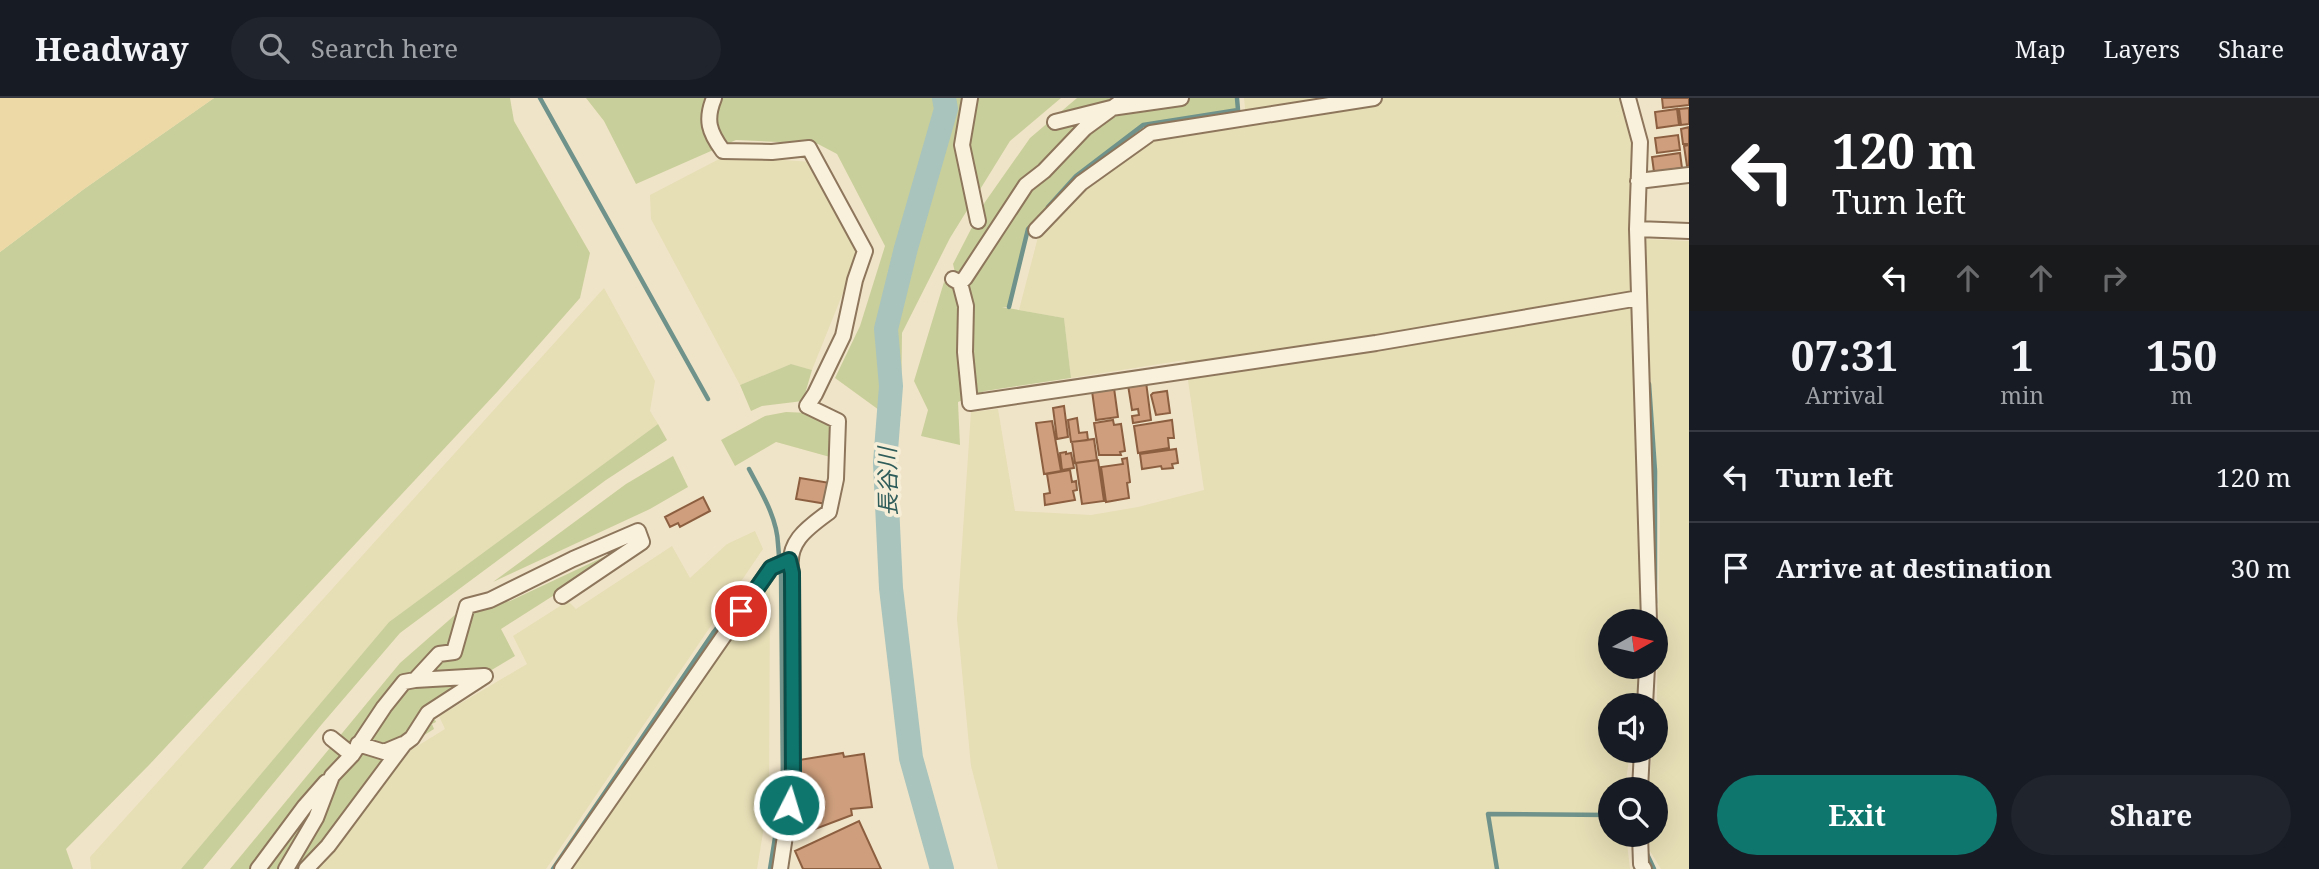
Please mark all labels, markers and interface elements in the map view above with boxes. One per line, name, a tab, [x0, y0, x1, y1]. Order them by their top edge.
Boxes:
search box	[231, 17, 721, 80]
text: Headway	[35, 26, 189, 71]
icon: search	[255, 29, 293, 67]
text: Search here	[311, 30, 458, 66]
text: Map	[2015, 32, 2066, 65]
text: Layers	[2104, 32, 2180, 65]
text: Share	[2218, 32, 2284, 65]
text: 120 m	[1832, 117, 1976, 183]
icon: left	[1717, 126, 1808, 217]
text: Turn left	[1832, 180, 1966, 223]
icon: left	[1876, 259, 1914, 297]
icon: ahead	[1949, 259, 1987, 297]
icon: ahead	[2022, 259, 2060, 297]
icon: right	[2095, 259, 2133, 297]
text: 07:31	[1791, 326, 1898, 383]
text: 1	[2010, 326, 2034, 383]
text: 150	[2146, 326, 2217, 383]
text: Arrival	[1805, 379, 1884, 411]
text: min	[2000, 379, 2044, 411]
text: m	[2171, 379, 2192, 411]
water label: 長谷川	[870, 444, 904, 517]
icon: left	[1717, 458, 1755, 496]
text: Turn left	[1776, 459, 1893, 495]
text: 120 m	[2216, 459, 2291, 495]
icon: arrive	[1717, 549, 1755, 587]
text: Arrive at destination	[1776, 550, 2052, 586]
text: 30 m	[2231, 550, 2291, 586]
pin	[711, 581, 771, 641]
icon: arrive	[722, 592, 760, 630]
north arrow	[1598, 609, 1668, 679]
map controls	[1598, 609, 1668, 847]
button: sound	[1598, 693, 1668, 763]
position arrow	[752, 768, 826, 842]
button: Exit	[1717, 775, 1997, 855]
button: Share	[2011, 775, 2291, 855]
button: search	[1598, 777, 1668, 847]

